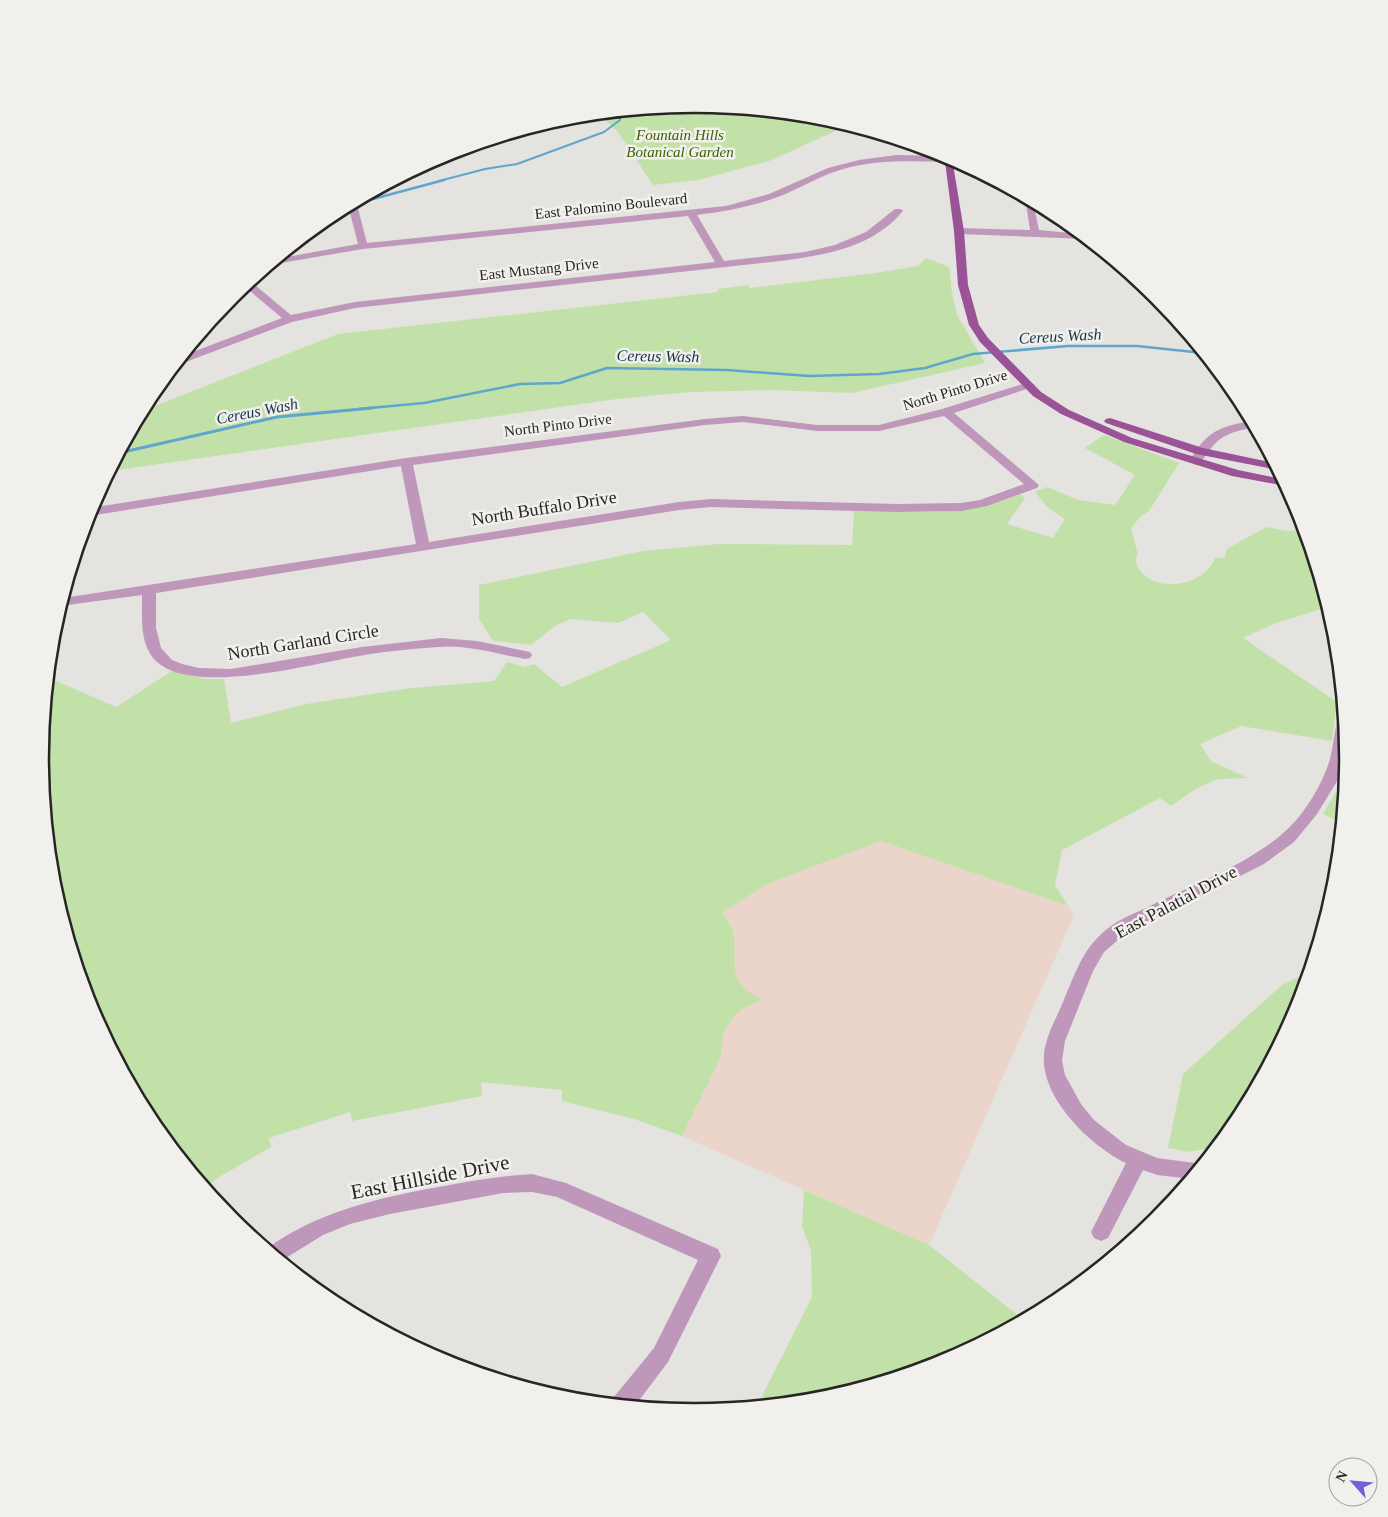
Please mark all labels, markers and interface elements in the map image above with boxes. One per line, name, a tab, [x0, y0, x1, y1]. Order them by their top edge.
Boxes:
park label: Fountain Hills Botanical Garden	[626, 127, 734, 160]
street label: East Palomino Boulevard	[534, 190, 689, 222]
street label: East Mustang Drive	[479, 255, 600, 283]
water label: Cereus Wash	[1018, 325, 1102, 347]
water label: Cereus Wash	[616, 347, 700, 365]
street label: North Pinto Drive	[901, 366, 1009, 413]
water label: Cereus Wash	[215, 395, 299, 427]
street label: North Pinto Drive	[503, 410, 613, 440]
street label: North Buffalo Drive	[470, 487, 618, 529]
street label: North Garland Circle	[226, 620, 380, 664]
street label: East Palatial Drive	[1112, 861, 1240, 943]
street label: East Hillside Drive	[349, 1150, 511, 1204]
north arrow	[1328, 1457, 1378, 1507]
text: N	[1333, 1468, 1351, 1484]

